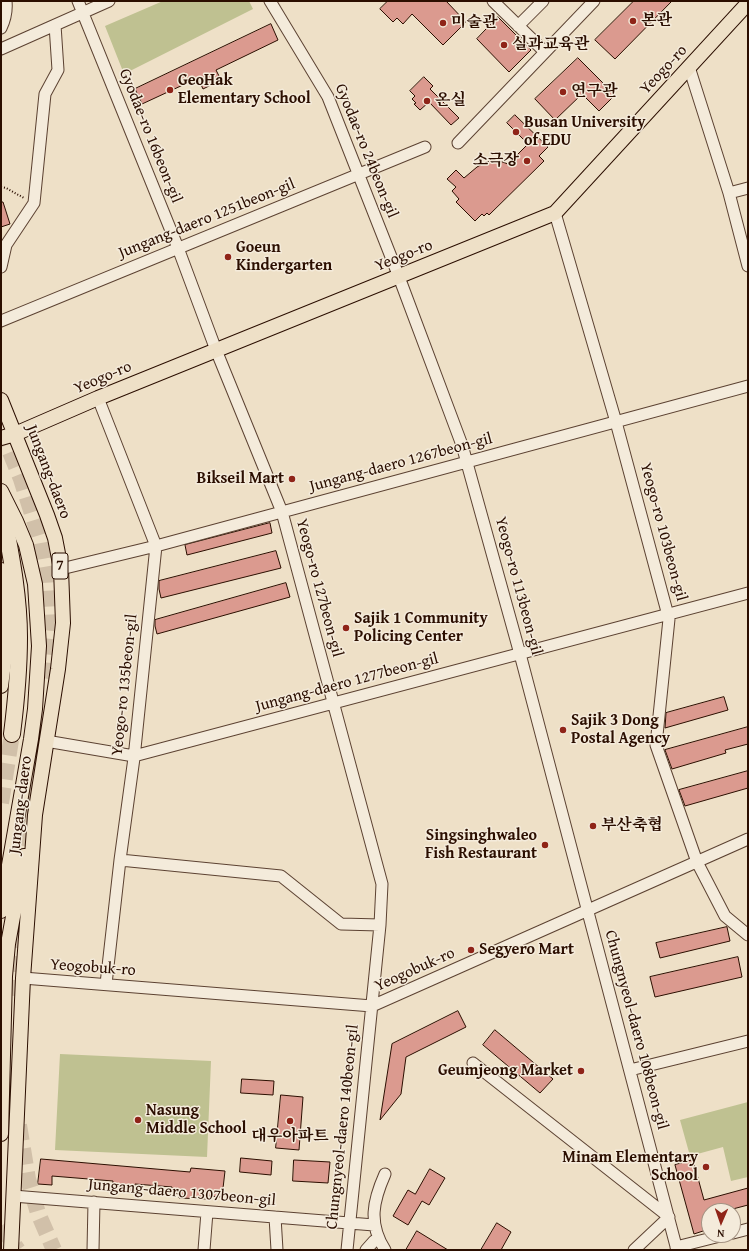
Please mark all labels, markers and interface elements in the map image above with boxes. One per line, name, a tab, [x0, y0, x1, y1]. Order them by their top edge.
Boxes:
place label: 본관	[641, 11, 672, 31]
place label: 미술관	[451, 13, 497, 33]
marker: 본관	[628, 16, 638, 26]
marker: 미술관	[438, 18, 448, 28]
place label: 실과교육관	[512, 35, 589, 55]
marker: 실과교육관	[499, 40, 509, 50]
street label: Yeogo-ro	[636, 41, 692, 99]
street label: Gyodae-ro 16beon-gil	[114, 66, 186, 206]
place label: GeoHak Elementary School	[178, 71, 311, 109]
street label: Gyodae-ro 24beon-gil	[330, 81, 402, 221]
place label: 연구관	[571, 82, 617, 102]
marker: GeoHak Elementary School	[165, 85, 175, 95]
marker: 연구관	[558, 87, 568, 97]
place label: 온실	[435, 91, 466, 111]
marker: 온실	[422, 96, 432, 106]
place label: Busan University of EDU	[524, 113, 645, 151]
marker: Busan University of EDU	[511, 127, 521, 137]
place label: 소극장	[473, 151, 519, 171]
marker: 소극장	[522, 156, 532, 166]
street label: Jungang-daero 1251beon-gil	[116, 175, 298, 263]
street label: Yeogo-ro	[372, 236, 436, 276]
place label: Goeun Kindergarten	[236, 238, 332, 276]
marker: Goeun Kindergarten	[223, 252, 233, 262]
street label: Yeogo-ro	[71, 357, 135, 399]
street label: Jungang-daero	[21, 422, 75, 522]
street label: Jungang-daero 1267beon-gil	[307, 429, 495, 497]
street label: Yeogo-ro 103beon-gil	[635, 461, 691, 603]
place label: Bikseil Mart	[197, 469, 284, 489]
marker: Bikseil Mart	[287, 474, 297, 484]
street label: Yeogo-ro 113beon-gil	[490, 515, 546, 657]
street label: Yeogo-ro 127beon-gil	[291, 517, 347, 659]
road number: 7	[52, 553, 68, 579]
place label: Sajik 1 Community Policing Center	[354, 609, 488, 647]
street label: Yeogo-ro 135beon-gil	[108, 613, 142, 757]
marker: Sajik 1 Community Policing Center	[341, 623, 351, 633]
street label: Jungang-daero 1277beon-gil	[253, 649, 441, 717]
place label: Sajik 3 Dong Postal Agency	[571, 711, 670, 749]
marker: Sajik 3 Dong Postal Agency	[558, 725, 568, 735]
street label: Jungang-daero	[5, 755, 37, 855]
place label: 부산축협	[601, 816, 663, 836]
marker: 부산축협	[588, 821, 598, 831]
place label: Singsinghwaleo Fish Restaurant	[425, 826, 537, 864]
marker: Singsinghwaleo Fish Restaurant	[540, 840, 550, 850]
street label: Chungnyeol-daero 108beon-gil	[600, 928, 672, 1132]
place label: Segyero Mart	[479, 940, 574, 960]
street label: Yeogobuk-ro	[372, 944, 458, 996]
marker: Segyero Mart	[466, 945, 476, 955]
street label: Yeogobuk-ro	[50, 955, 136, 981]
street label: Chungnyeol-daero 140beon-gil	[323, 1024, 363, 1230]
place label: Geumjeong Market	[438, 1061, 573, 1081]
marker: Geumjeong Market	[576, 1066, 586, 1076]
place label: Nasung Middle School	[146, 1101, 246, 1139]
marker: Nasung Middle School	[133, 1115, 143, 1125]
marker: 대우아파트	[285, 1116, 295, 1126]
place label: 대우아파트	[251, 1127, 329, 1147]
place label: Minam Elementary School	[562, 1148, 698, 1186]
marker: Minam Elementary School	[701, 1162, 711, 1172]
street label: Jungang-daero 1307beon-gil	[87, 1175, 277, 1211]
north arrow	[701, 1203, 741, 1243]
text: N	[717, 1226, 725, 1242]

